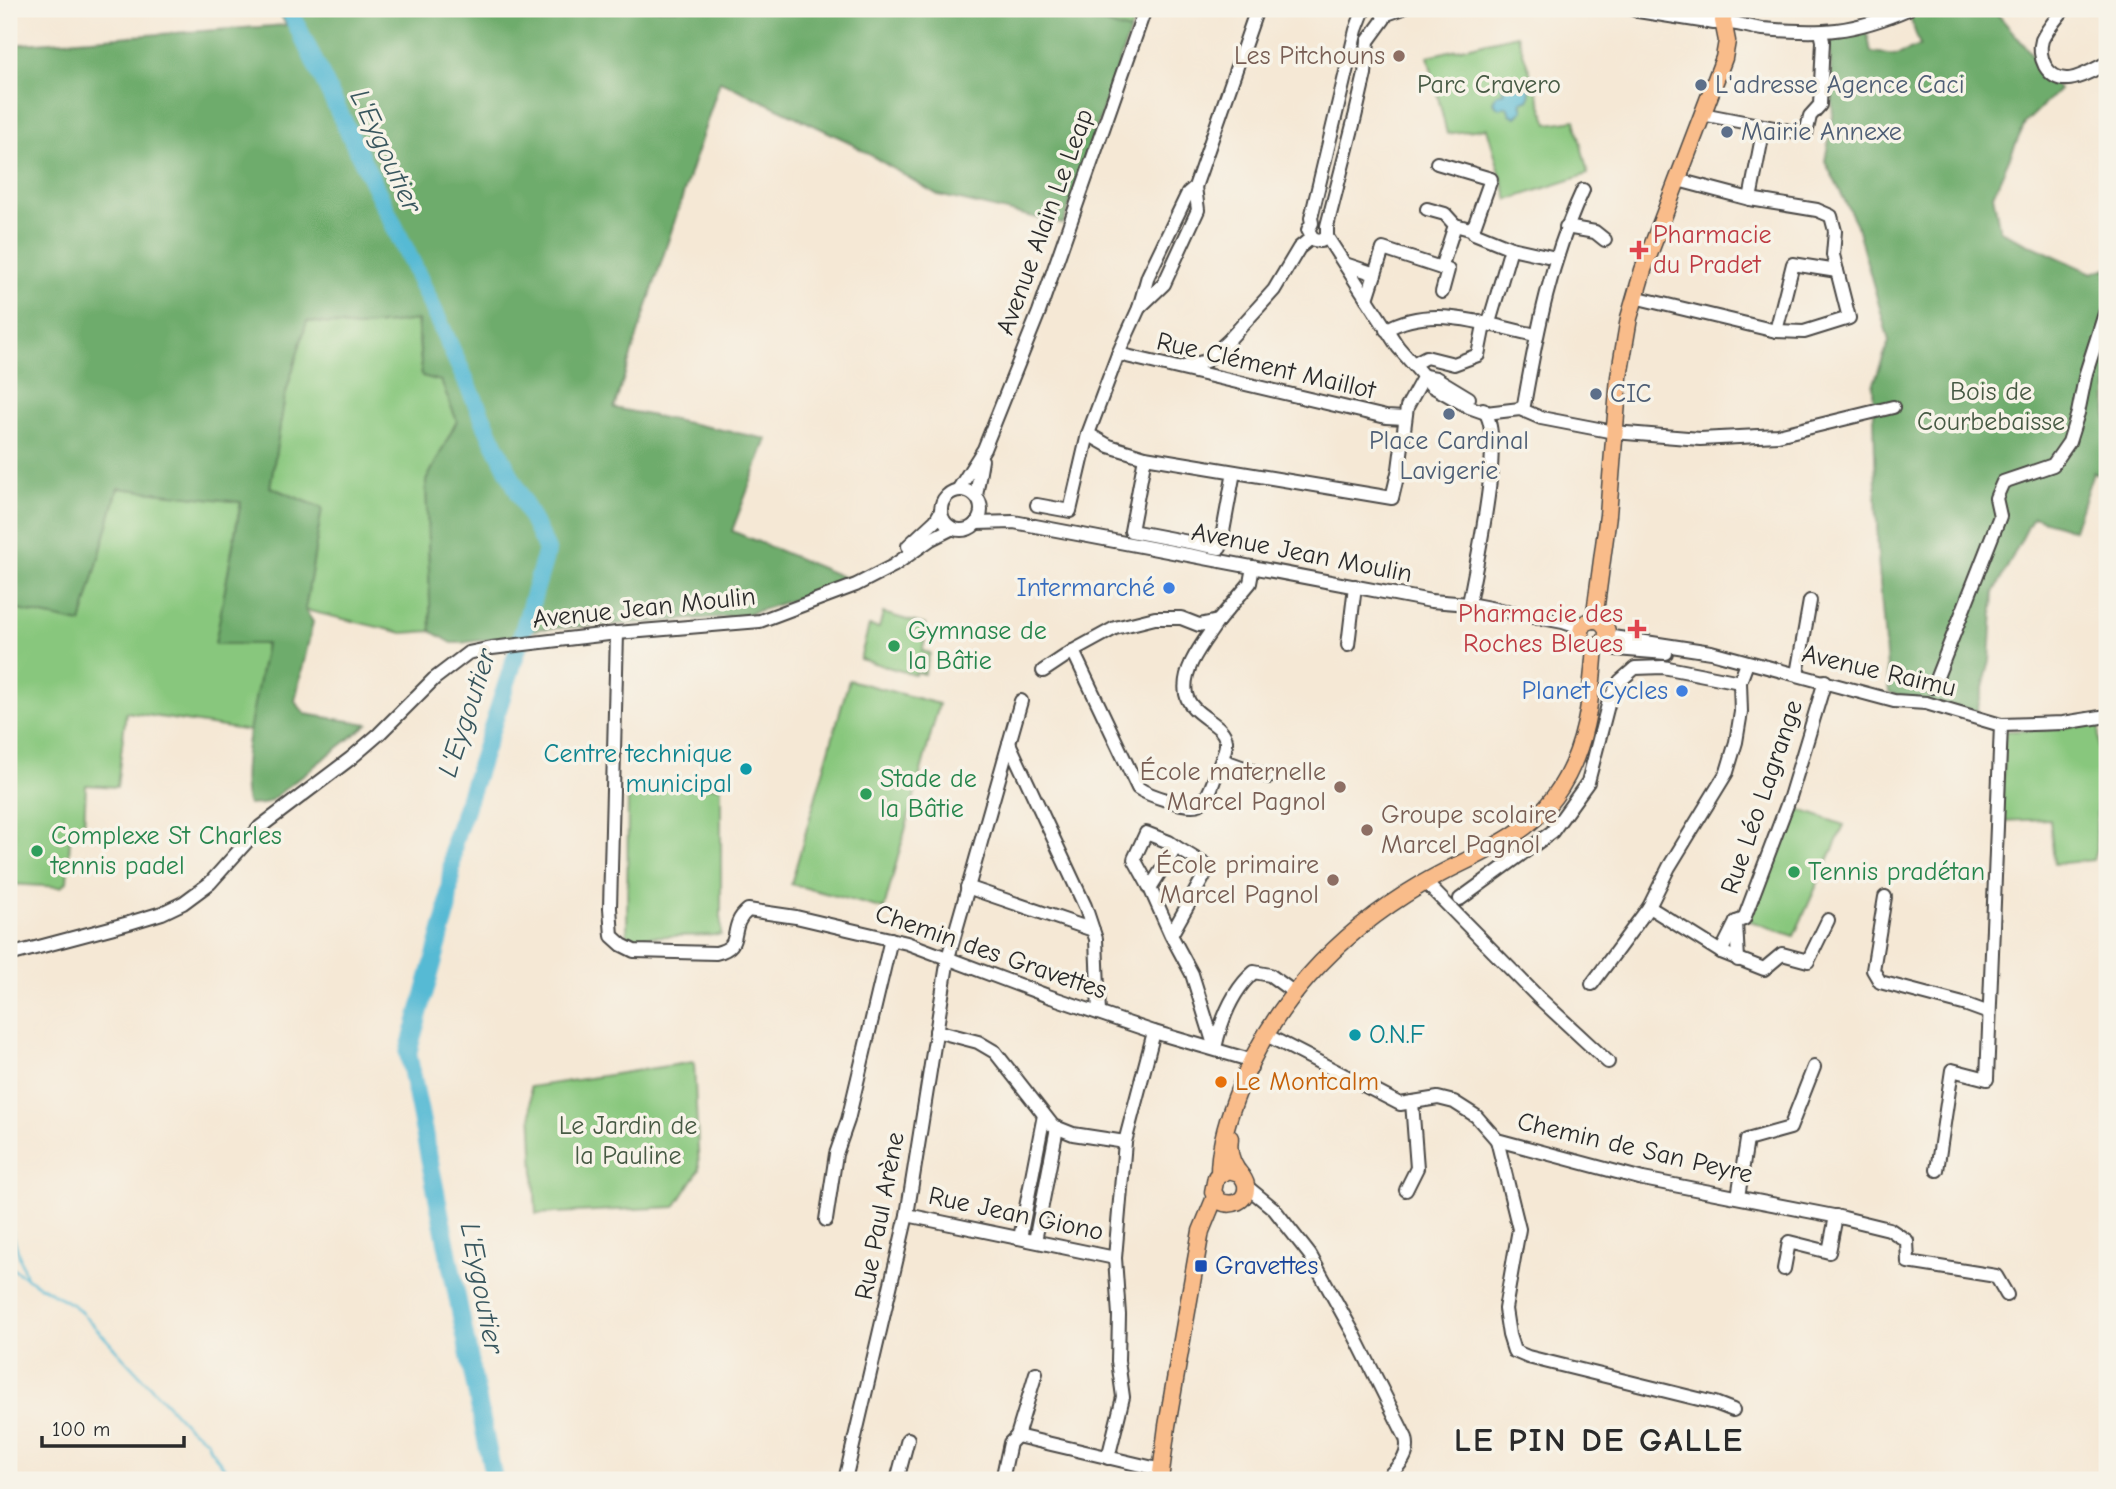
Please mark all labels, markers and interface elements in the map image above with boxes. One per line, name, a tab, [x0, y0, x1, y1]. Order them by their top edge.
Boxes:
place label: Les Pitchouns	[1234, 41, 1385, 71]
marker: Les Pitchouns	[1391, 48, 1407, 64]
park label: Parc Cravero	[1417, 70, 1561, 100]
place label: L'adresse Agence Caci	[1715, 70, 1965, 100]
marker: L'adresse Agence Caci	[1693, 77, 1709, 93]
water label: L'Eygoutier	[343, 84, 429, 220]
street label: Avenue Alain Le Leap	[990, 105, 1100, 339]
place label: Mairie Annexe	[1741, 117, 1902, 147]
marker: Mairie Annexe	[1719, 124, 1735, 140]
place label: Pharmacie du Pradet	[1653, 220, 1772, 280]
marker: Pharmacie du Pradet	[1631, 242, 1647, 258]
street label: Rue Clément Maillot	[1154, 326, 1380, 406]
park label: Bois de Courbebaisse	[1917, 377, 2065, 437]
place label: CIC	[1610, 379, 1651, 409]
marker: CIC	[1588, 386, 1604, 402]
marker: Place Cardinal Lavigerie	[1441, 406, 1457, 422]
place label: Place Cardinal Lavigerie	[1369, 426, 1529, 486]
street label: Avenue Jean Moulin	[1189, 517, 1415, 589]
place label: Intermarché	[1016, 573, 1155, 603]
marker: Intermarché	[1161, 580, 1177, 596]
street label: Avenue Jean Moulin	[531, 581, 757, 635]
place label: Pharmacie des Roches Bleues	[1458, 599, 1623, 659]
place label: Gymnase de la Bâtie	[908, 616, 1047, 676]
marker: Pharmacie des Roches Bleues	[1629, 621, 1645, 637]
marker: Gymnase de la Bâtie	[886, 638, 902, 654]
street label: Avenue Raimu	[1799, 639, 1959, 703]
water label: L'Eygoutier	[431, 643, 503, 781]
place label: Planet Cycles	[1522, 676, 1668, 706]
marker: Planet Cycles	[1674, 683, 1690, 699]
street label: Rue Léo Lagrange	[1715, 696, 1809, 898]
place label: Centre technique municipal	[543, 739, 732, 799]
place label: École maternelle Marcel Pagnol	[1140, 756, 1326, 817]
marker: Centre technique municipal	[738, 761, 754, 777]
place label: Stade de la Bâtie	[880, 764, 977, 824]
marker: École maternelle Marcel Pagnol	[1332, 779, 1348, 795]
marker: Stade de la Bâtie	[858, 786, 874, 802]
place label: Groupe scolaire Marcel Pagnol	[1381, 800, 1557, 860]
place label: Complexe St Charles tennis padel	[49, 821, 282, 881]
marker: Groupe scolaire Marcel Pagnol	[1359, 822, 1375, 838]
marker: Complexe St Charles tennis padel	[29, 843, 45, 859]
place label: École primaire Marcel Pagnol	[1156, 849, 1319, 910]
place label: Tennis pradétan	[1808, 857, 1985, 887]
marker: Tennis pradétan	[1786, 864, 1802, 880]
marker: École primaire Marcel Pagnol	[1325, 872, 1341, 888]
street label: Chemin des Gravettes	[871, 898, 1111, 1006]
place label: O.N.F	[1369, 1020, 1425, 1050]
marker: O.N.F	[1347, 1027, 1363, 1043]
place label: Le Montcalm	[1235, 1067, 1379, 1097]
marker: Le Montcalm	[1213, 1074, 1229, 1090]
street label: Chemin de San Peyre	[1514, 1106, 1756, 1190]
park label: Le Jardin de la Pauline	[559, 1111, 697, 1171]
street label: Rue Paul Arène	[849, 1130, 911, 1302]
street label: Rue Jean Giono	[926, 1181, 1106, 1247]
water label: L'Eygoutier	[454, 1220, 511, 1358]
place label: Gravettes	[1215, 1251, 1318, 1281]
marker: Gravettes	[1193, 1258, 1209, 1274]
scale bar	[42, 1405, 184, 1449]
text: 100 m	[52, 1417, 110, 1441]
district label: LE PIN DE GALLE	[1454, 1421, 1744, 1459]

